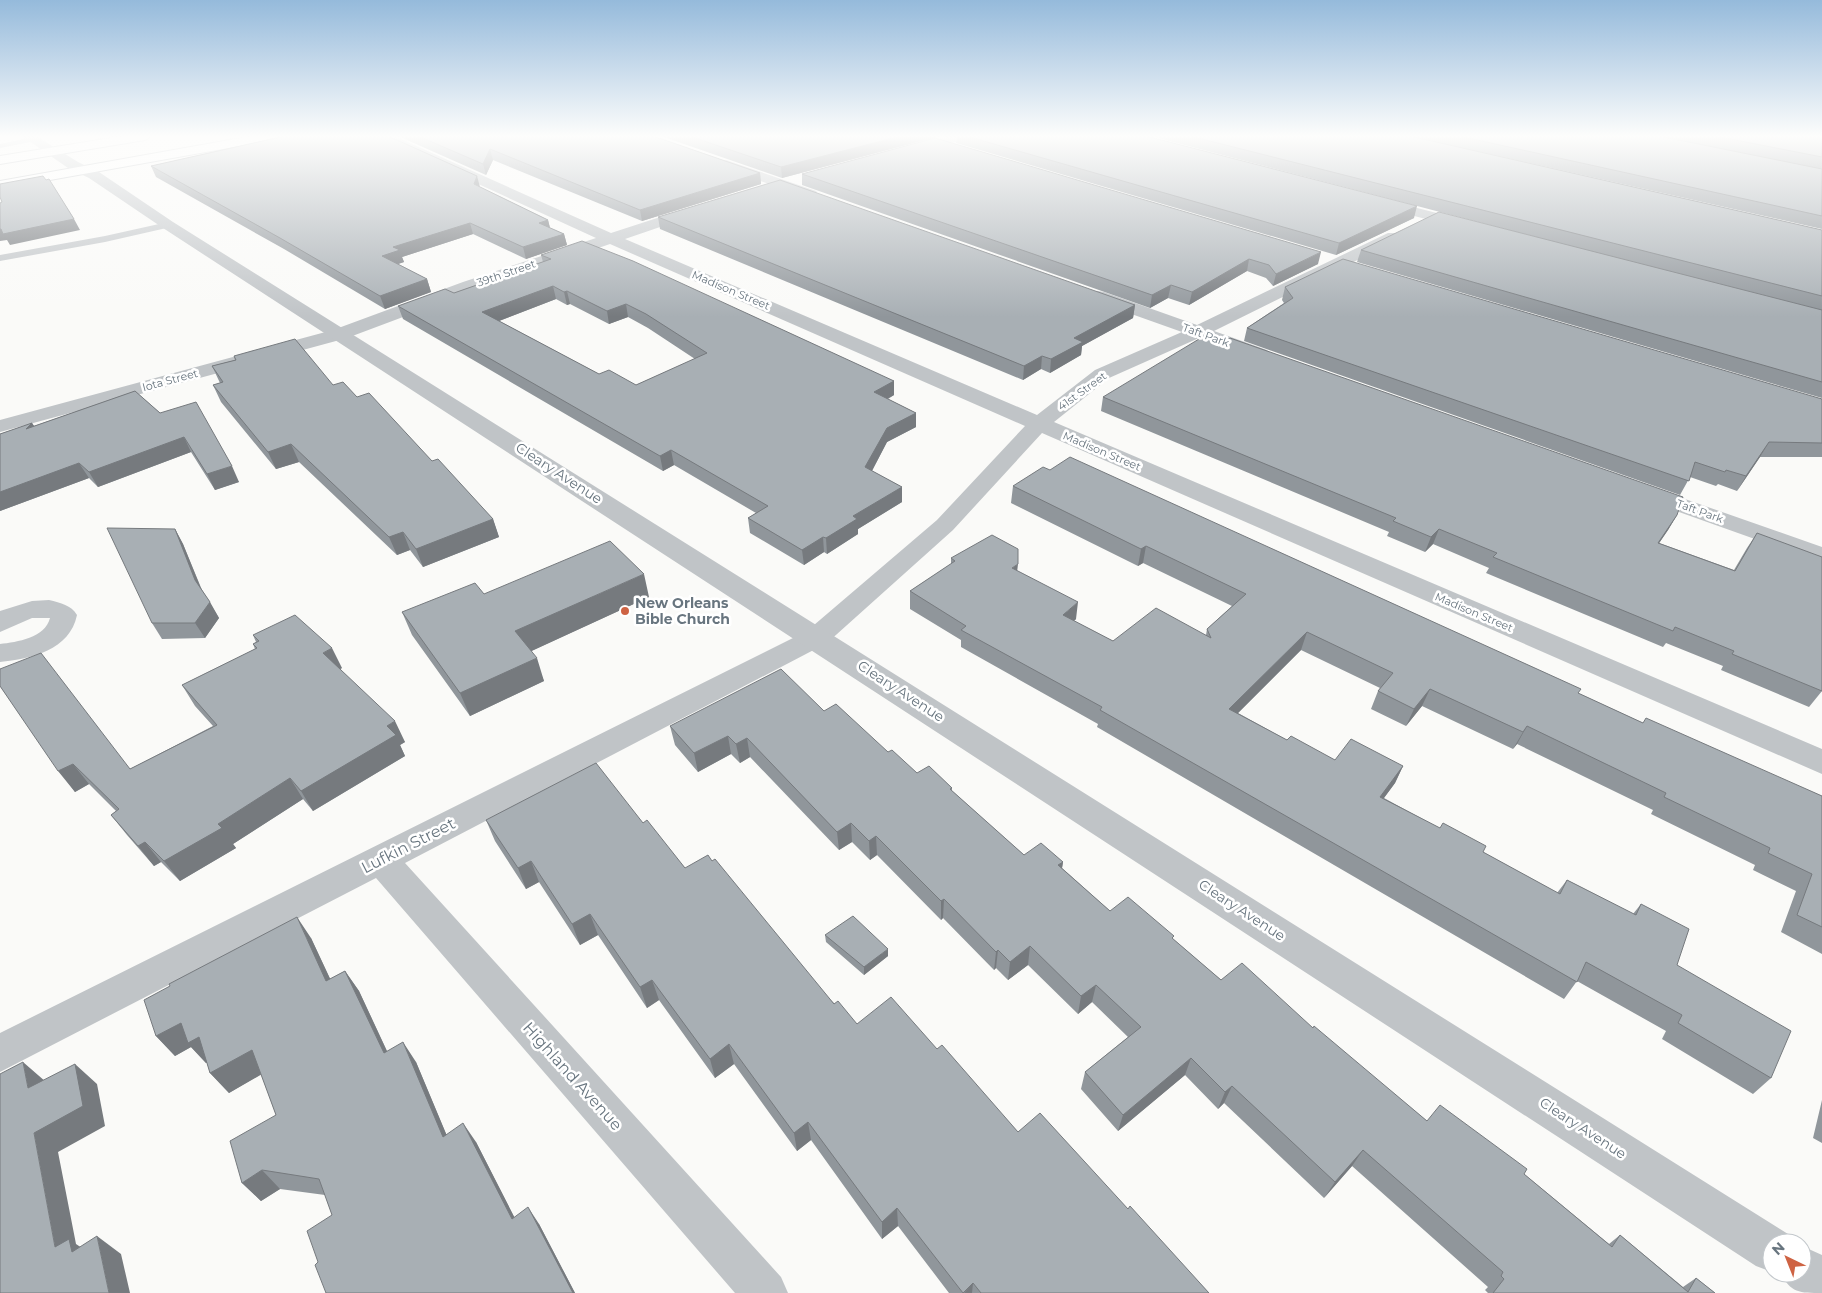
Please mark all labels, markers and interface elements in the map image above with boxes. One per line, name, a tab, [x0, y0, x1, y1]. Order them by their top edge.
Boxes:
street label: 39th Street	[475, 256, 538, 290]
street label: Madison Street	[690, 267, 773, 313]
street label: Taft Park	[1181, 320, 1232, 350]
street label: Iota Street	[141, 366, 200, 394]
street label: 41st Street	[1055, 368, 1110, 413]
street label: Madison Street	[1061, 428, 1144, 474]
street label: Cleary Avenue	[512, 438, 606, 508]
street label: Taft Park	[1675, 496, 1726, 526]
street label: Madison Street	[1433, 589, 1516, 635]
place label: New Orleans Bible Church	[635, 594, 730, 628]
marker: New Orleans Bible Church	[619, 605, 631, 617]
street label: Cleary Avenue	[854, 656, 948, 726]
street label: Lufkin Street	[358, 813, 459, 877]
street label: Cleary Avenue	[1195, 875, 1289, 945]
street label: Highland Avenue	[519, 1018, 626, 1134]
street label: Cleary Avenue	[1536, 1093, 1630, 1163]
north arrow	[1762, 1233, 1812, 1283]
text: N	[1768, 1238, 1788, 1259]

